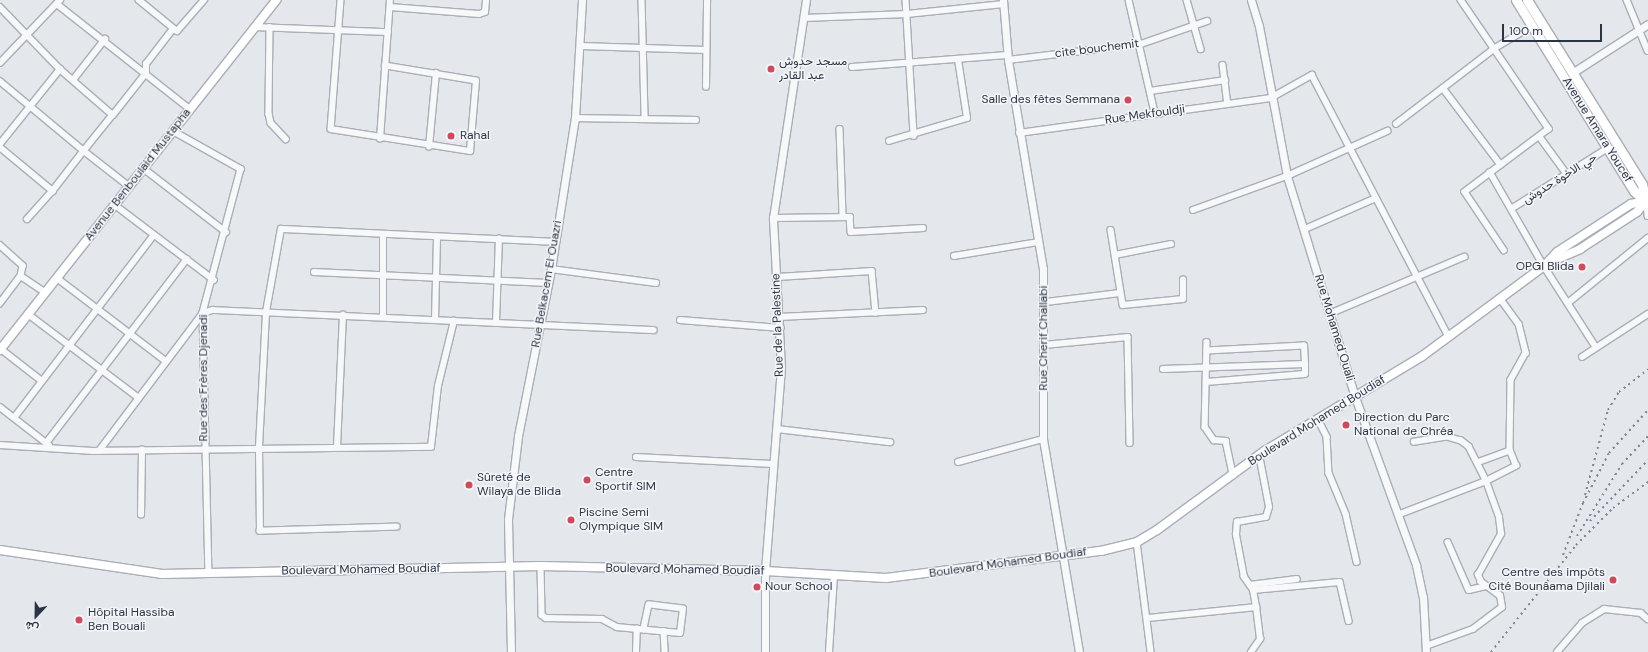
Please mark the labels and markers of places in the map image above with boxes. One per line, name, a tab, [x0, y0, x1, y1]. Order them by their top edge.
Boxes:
place label: مسجد حدوش عبد القادر	[779, 55, 847, 83]
marker: مسجد حدوش عبد القادر	[766, 64, 776, 74]
place label: Salle des fêtes Semmana	[981, 93, 1120, 107]
marker: Salle des fêtes Semmana	[1123, 95, 1133, 105]
place label: Rahal	[460, 129, 490, 143]
marker: Rahal	[445, 130, 457, 142]
place label: OPGI Blida	[1516, 260, 1574, 274]
marker: OPGI Blida	[1577, 262, 1587, 272]
place label: Direction du Parc National de Chréa	[1354, 411, 1453, 439]
marker: Direction du Parc National de Chréa	[1341, 420, 1351, 430]
place label: Centre Sportif SIM	[595, 466, 656, 494]
place label: Sûreté de Wilaya de Blida	[477, 471, 561, 499]
marker: Centre Sportif SIM	[582, 475, 592, 485]
marker: Sûreté de Wilaya de Blida	[464, 480, 474, 490]
place label: Piscine Semi Olympique SIM	[579, 506, 663, 534]
marker: Piscine Semi Olympique SIM	[566, 515, 576, 525]
place label: Centre des impôts Cité Bounâama Djilali	[1489, 566, 1605, 594]
marker: Centre des impôts Cité Bounâama Djilali	[1608, 575, 1618, 585]
place label: Nour School	[765, 580, 833, 594]
marker: Nour School	[752, 582, 762, 592]
place label: Hôpital Hassiba Ben Bouali	[88, 606, 174, 634]
marker: Hôpital Hassiba Ben Bouali	[73, 614, 85, 626]

